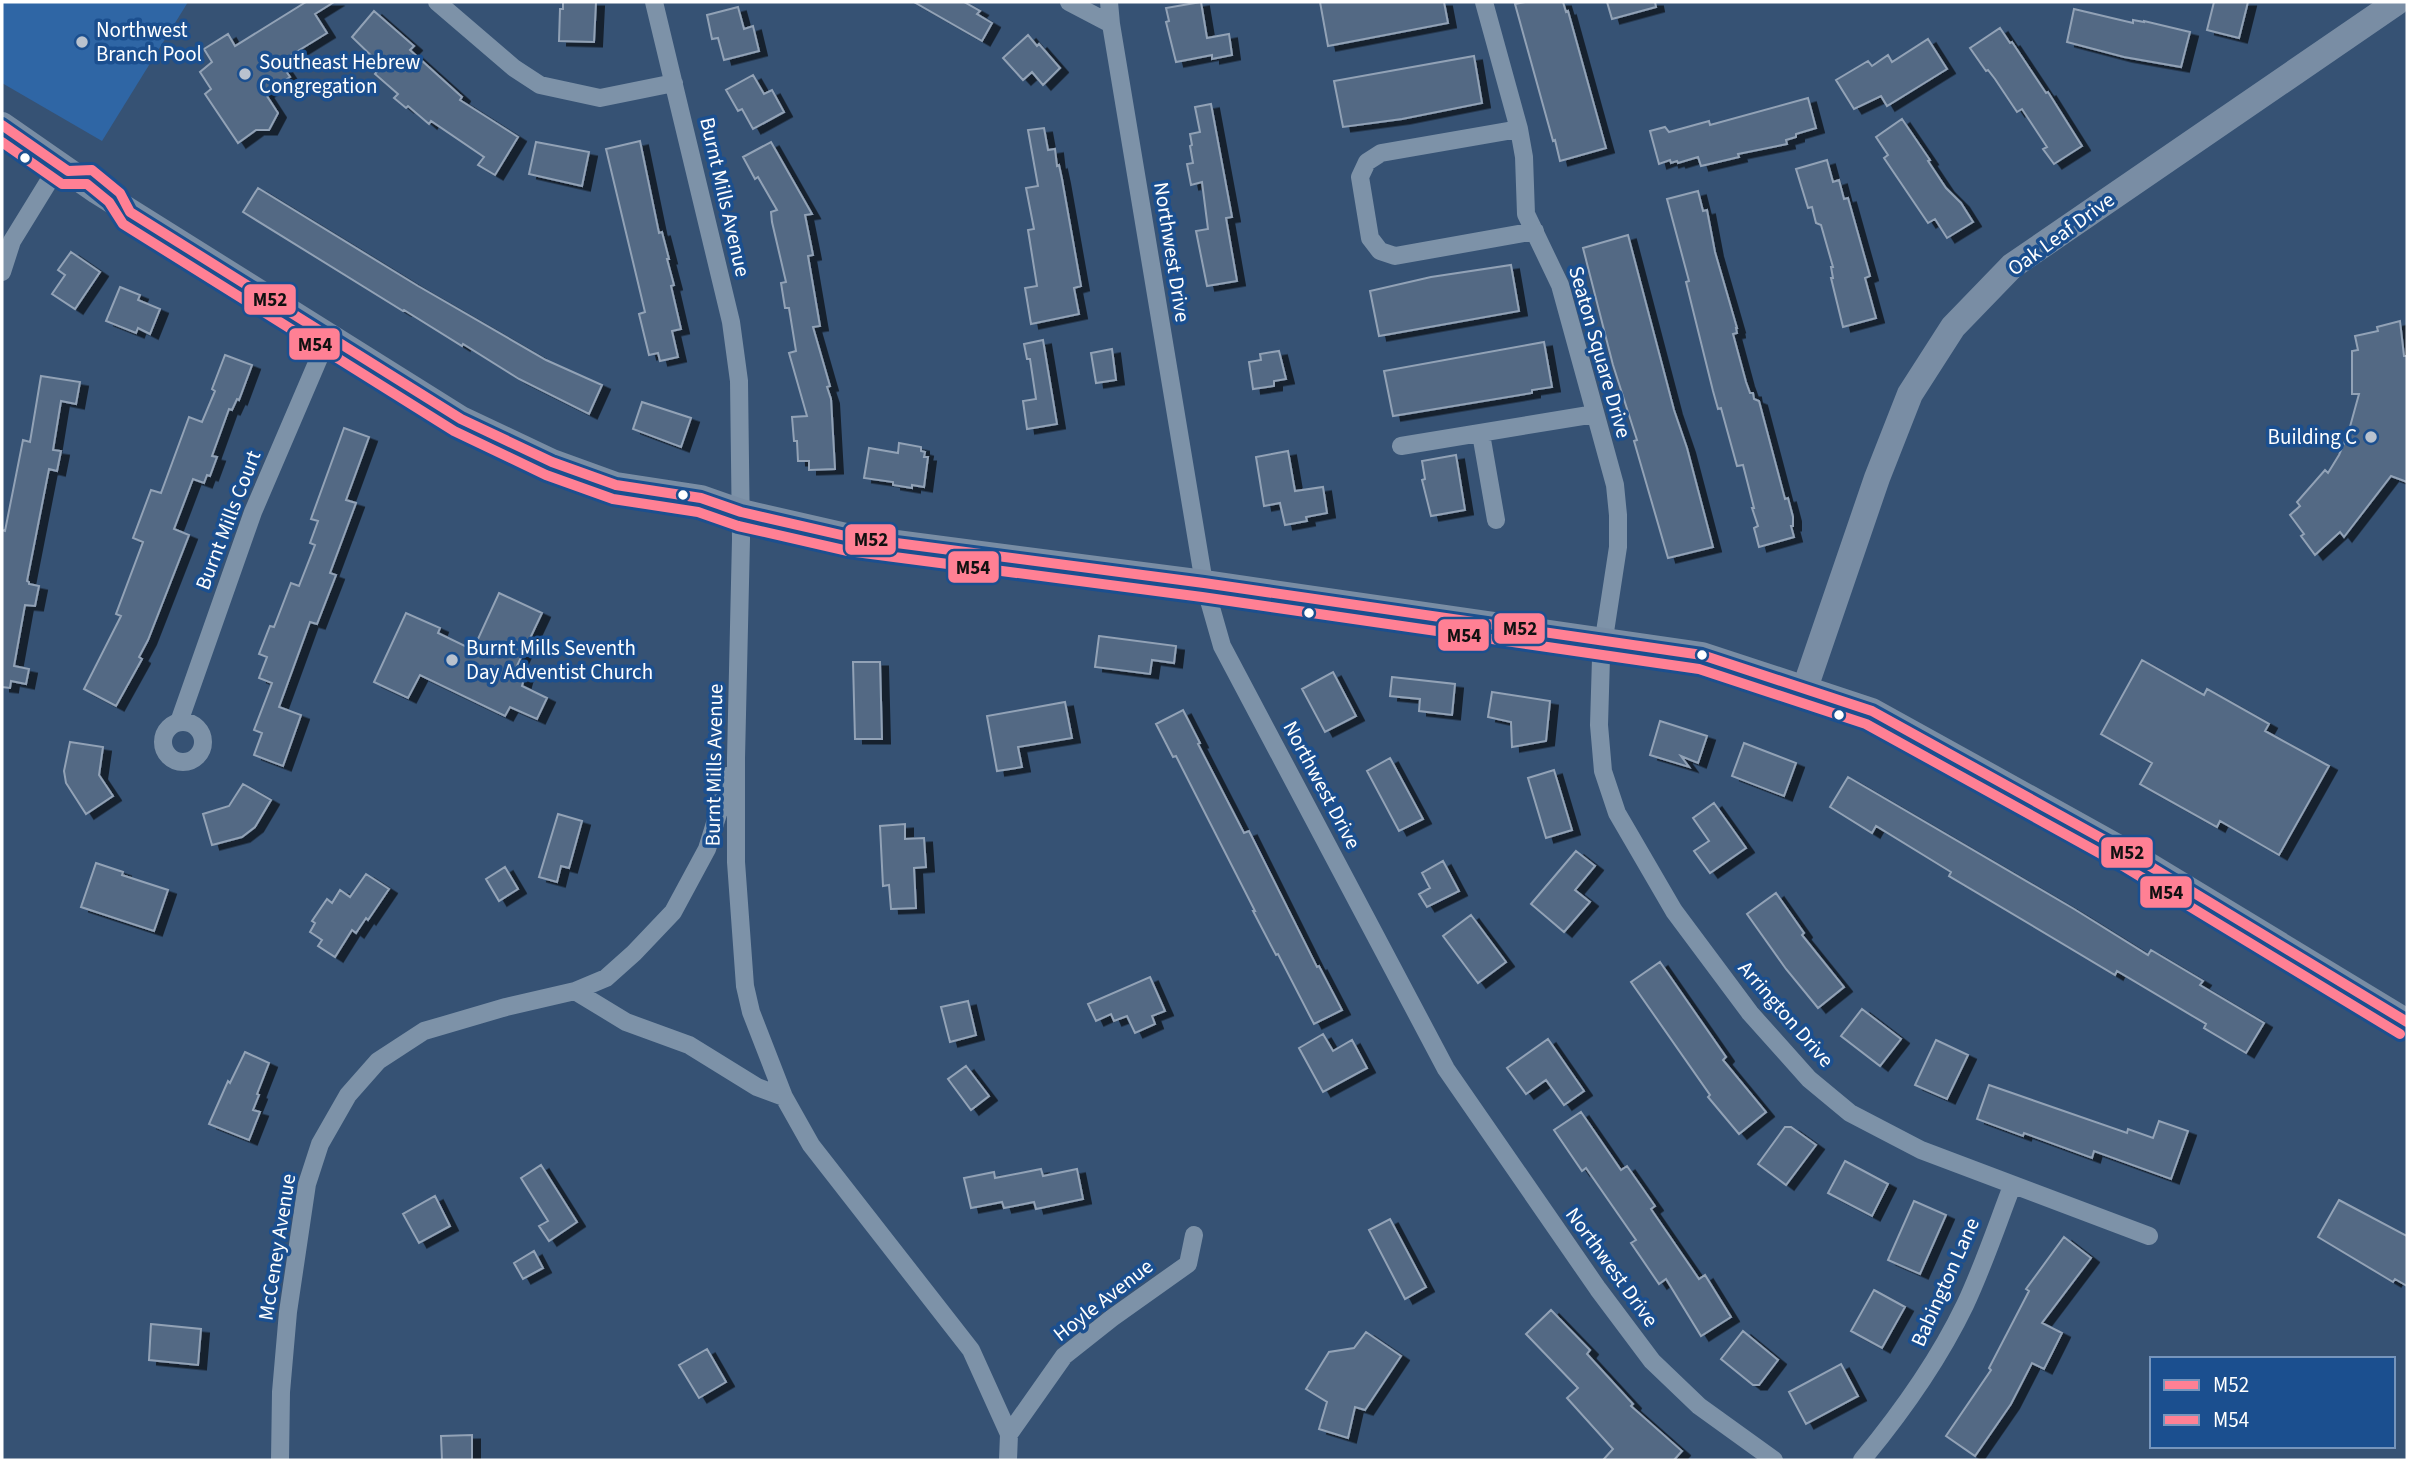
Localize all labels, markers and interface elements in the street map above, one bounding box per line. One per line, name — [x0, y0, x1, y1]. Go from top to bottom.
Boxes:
place label: Northwest Branch Pool — [96, 15, 202, 69]
marker: Northwest Branch Pool — [74, 34, 90, 50]
place label: Southeast Hebrew Congregation — [259, 47, 420, 101]
marker: Southeast Hebrew Congregation — [237, 66, 253, 82]
street label: Burnt Mills Avenue — [692, 114, 758, 280]
unlabelled marker — [18, 151, 32, 165]
street label: Northwest Drive — [1146, 180, 1198, 324]
street label: Oak Leaf Drive — [2001, 185, 2121, 283]
street label: Seaton Square Drive — [1561, 263, 1639, 441]
line badge: M52 — [243, 283, 297, 316]
text: M52 — [253, 287, 287, 314]
line badge: M54 — [288, 327, 341, 361]
text: M54 — [298, 332, 332, 359]
place label: Building C — [2268, 422, 2357, 452]
marker: Building C — [2363, 429, 2379, 445]
street label: Burnt Mills Court — [188, 446, 268, 594]
unlabelled marker — [676, 488, 690, 502]
line badge: M52 — [844, 523, 897, 556]
text: M52 — [854, 527, 888, 554]
line badge: M54 — [947, 550, 1000, 584]
text: M54 — [956, 555, 990, 582]
unlabelled marker — [1302, 606, 1316, 620]
line badge: M52 — [1493, 612, 1546, 645]
text: M52 — [1503, 616, 1537, 643]
line badge: M54 — [1437, 618, 1490, 652]
text: M54 — [1447, 623, 1481, 650]
place label: Burnt Mills Seventh Day Adventist Church — [466, 633, 653, 687]
unlabelled marker — [1695, 648, 1709, 662]
marker: Burnt Mills Seventh Day Adventist Church — [444, 652, 460, 668]
street label: Burnt Mills Avenue — [698, 683, 730, 847]
unlabelled marker — [1832, 708, 1846, 722]
street label: Northwest Drive — [1276, 716, 1368, 854]
line badge: M52 — [2100, 836, 2154, 869]
text: M52 — [2110, 840, 2144, 867]
line badge: M54 — [2139, 875, 2193, 909]
text: M54 — [2149, 880, 2183, 907]
street label: Arrington Drive — [1731, 954, 1841, 1074]
street label: McCeney Avenue — [251, 1172, 303, 1322]
street label: Northwest Drive — [1558, 1201, 1666, 1333]
street label: Babington Lane — [1903, 1213, 1987, 1351]
street label: Hoyle Avenue — [1047, 1251, 1159, 1349]
legend — [2150, 1357, 2395, 1448]
text: M52 — [2213, 1370, 2249, 1400]
text: M54 — [2213, 1405, 2249, 1435]

